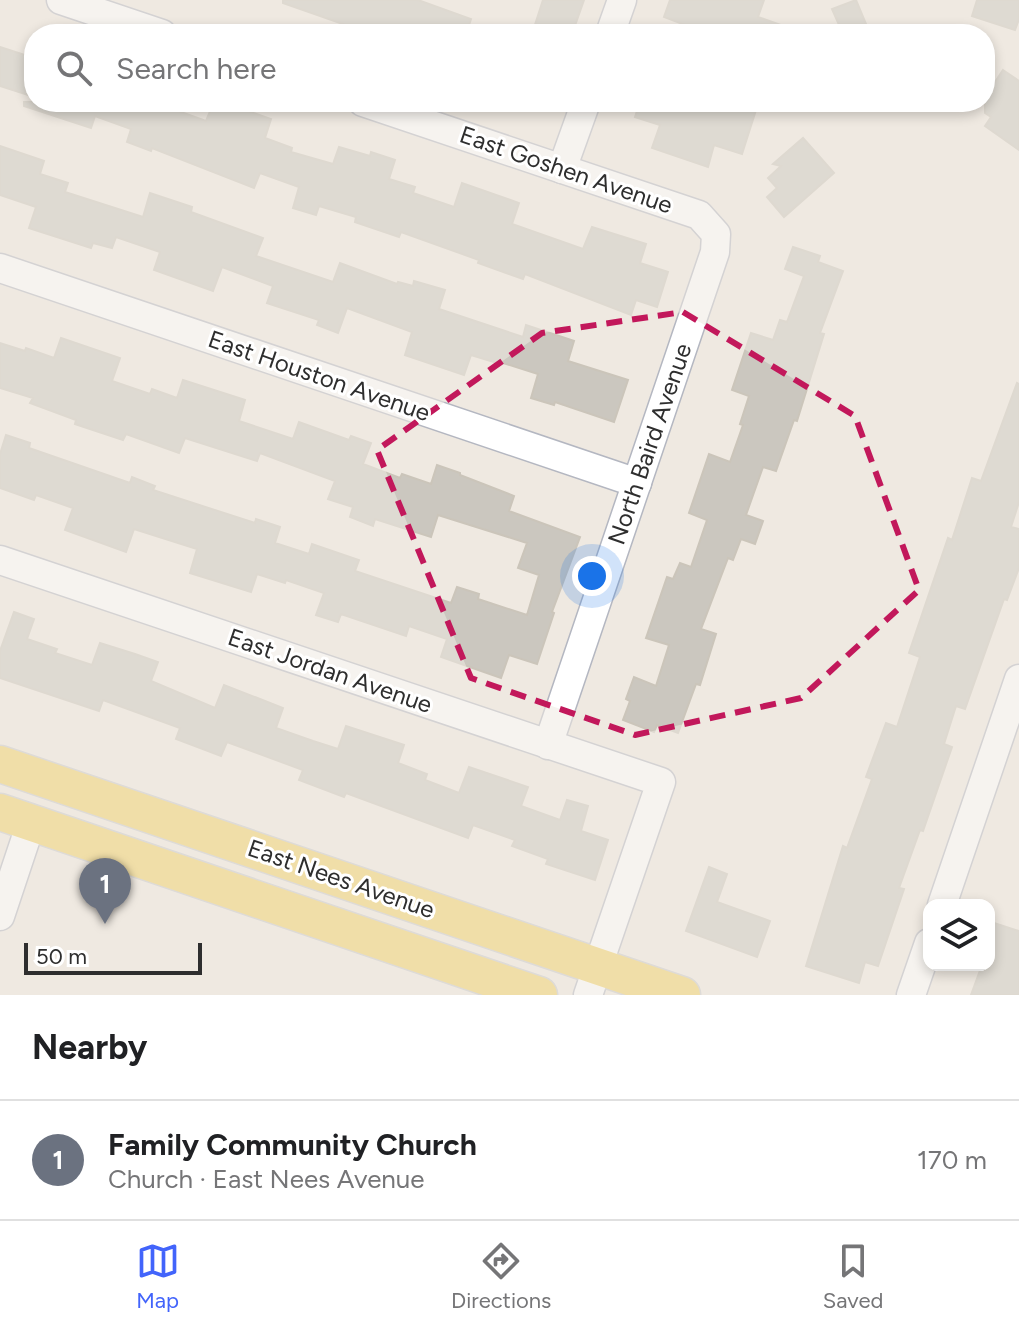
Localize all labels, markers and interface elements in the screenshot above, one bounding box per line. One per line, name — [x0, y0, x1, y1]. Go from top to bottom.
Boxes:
search box — [24, 24, 995, 112]
icon: search — [52, 46, 96, 90]
text: Search here — [116, 50, 276, 87]
street label: East Goshen Avenue — [456, 120, 676, 220]
street label: East Houston Avenue — [204, 324, 434, 427]
street label: North Baird Avenue — [602, 339, 698, 548]
your location — [572, 556, 612, 596]
street label: East Jordan Avenue — [224, 622, 436, 719]
street label: East Nees Avenue — [244, 833, 438, 924]
pin: 1 — [79, 858, 131, 924]
map controls — [923, 899, 995, 971]
button: layers — [923, 899, 995, 971]
scale bar — [24, 939, 202, 975]
text: 50 m — [36, 943, 87, 970]
text: Nearby — [32, 1027, 147, 1068]
text: Family Community Church — [108, 1126, 477, 1163]
text: 1 — [53, 1144, 63, 1176]
text: 170 m — [917, 1144, 987, 1176]
text: Church · East Nees Avenue — [108, 1163, 425, 1195]
tab: Map — [136, 1239, 180, 1314]
tab: Directions — [451, 1239, 551, 1314]
tab: Saved — [823, 1239, 883, 1314]

